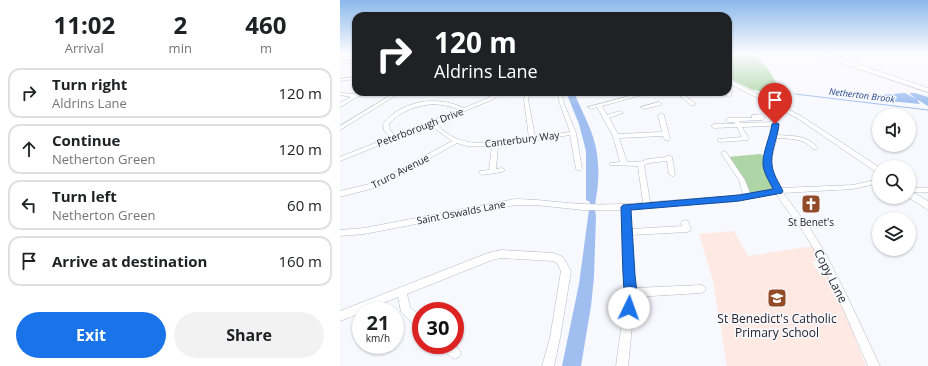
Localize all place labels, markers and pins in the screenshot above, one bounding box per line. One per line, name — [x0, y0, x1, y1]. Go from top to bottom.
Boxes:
pin — [758, 83, 792, 124]
church icon: St Benet's — [800, 193, 822, 215]
place label: St Benet's — [788, 215, 834, 229]
school or university icon: St Benedict's Catholic Primary School — [766, 287, 788, 309]
place label: St Benedict's Catholic Primary School — [717, 310, 837, 341]

